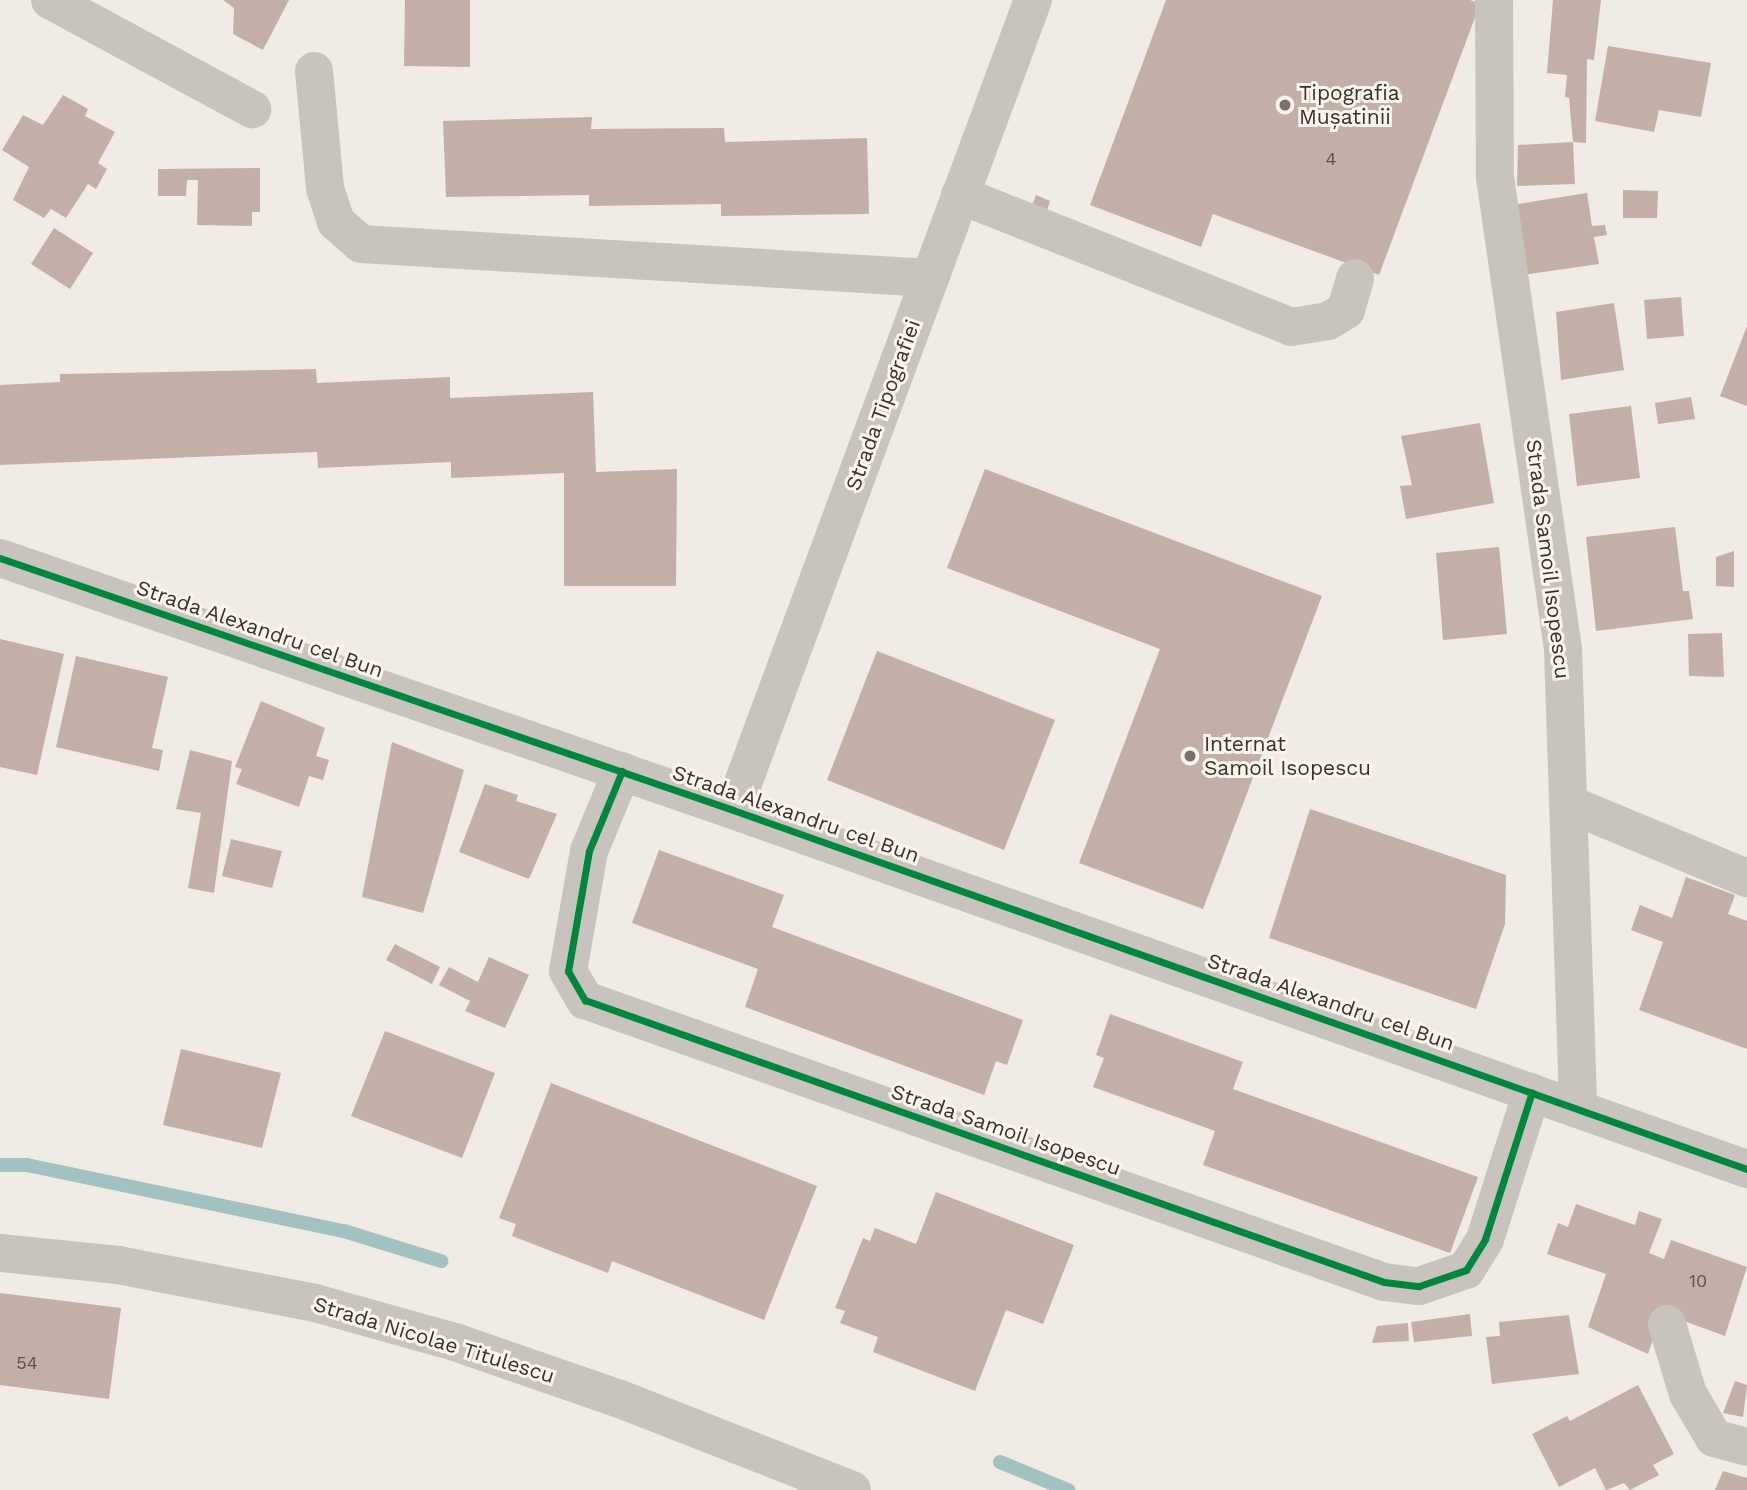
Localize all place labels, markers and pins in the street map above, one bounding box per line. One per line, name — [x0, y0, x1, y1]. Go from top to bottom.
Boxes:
place label: Tipografia Mușatinii — [1299, 80, 1400, 130]
marker: Tipografia Mușatinii — [1277, 97, 1293, 113]
place label: Internat Samoil Isopescu — [1204, 731, 1372, 781]
marker: Internat Samoil Isopescu — [1182, 748, 1198, 764]

